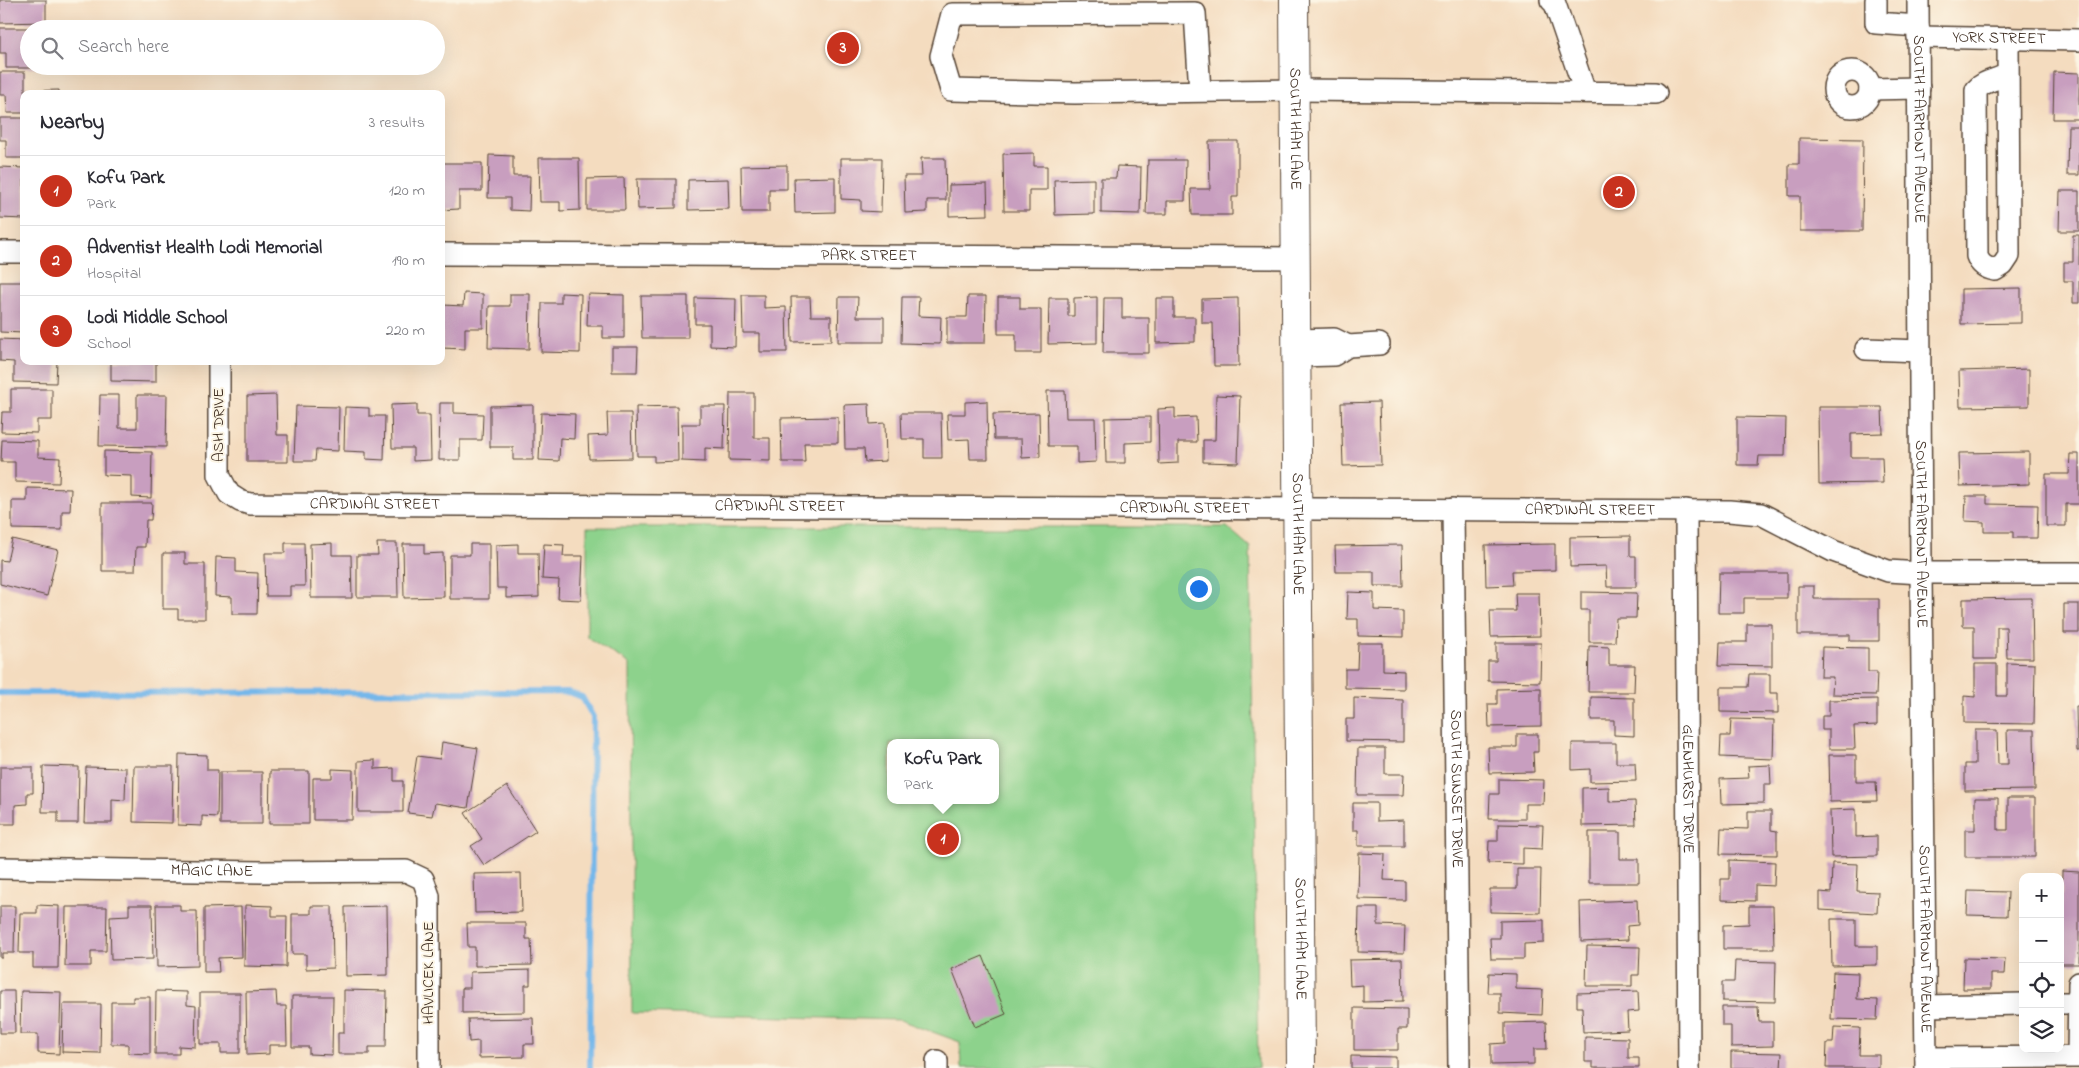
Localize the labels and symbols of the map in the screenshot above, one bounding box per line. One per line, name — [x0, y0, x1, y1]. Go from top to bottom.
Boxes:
street label: YORK STREET — [1952, 26, 2046, 51]
pin: 3 — [827, 29, 859, 67]
street label: SOUTH FAIRMONT AVENUE — [1906, 35, 1931, 223]
street label: SOUTH HAM LANE — [1282, 68, 1307, 190]
pin: 2 — [1603, 173, 1635, 211]
street label: PARK STREET — [821, 244, 917, 268]
street label: ASH DRIVE — [207, 388, 231, 462]
street label: SOUTH FAIRMONT AVENUE — [1908, 440, 1934, 628]
street label: SOUTH HAM LANE — [1285, 473, 1310, 595]
street label: CARDINAL STREET — [310, 492, 440, 517]
street label: CARDINAL STREET — [715, 494, 845, 519]
street label: CARDINAL STREET — [1120, 496, 1250, 521]
street label: CARDINAL STREET — [1525, 498, 1655, 523]
your location — [1186, 576, 1212, 602]
street label: SOUTH SUNSET DRIVE — [1443, 710, 1469, 868]
street label: GLENHURST DRIVE — [1675, 724, 1700, 854]
pin: 1 — [927, 820, 959, 858]
street label: SOUTH FAIRMONT AVENUE — [1912, 845, 1938, 1033]
street label: MAGIC LANE — [171, 859, 253, 884]
street label: SOUTH HAM LANE — [1288, 878, 1313, 1000]
street label: HAVLICEK LANE — [417, 922, 441, 1024]

